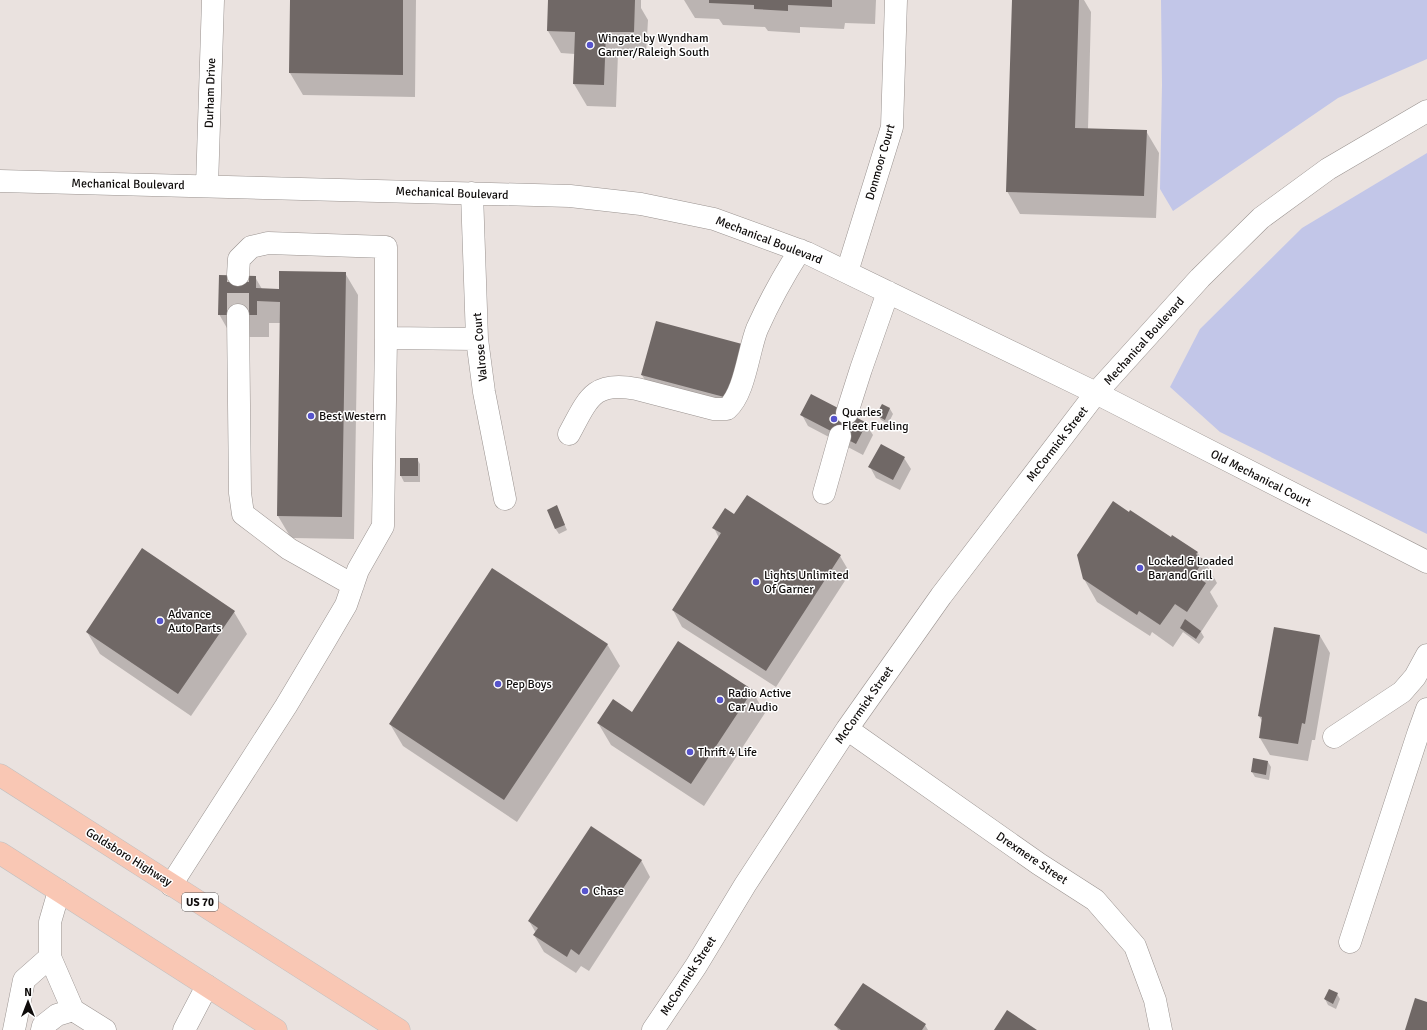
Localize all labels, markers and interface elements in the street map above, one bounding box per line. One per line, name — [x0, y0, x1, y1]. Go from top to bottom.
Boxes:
place label: Wingate by Wyndham Garner/Raleigh South — [598, 31, 709, 60]
marker: Wingate by Wyndham Garner/Raleigh South — [585, 40, 595, 50]
street label: Durham Drive — [202, 58, 219, 128]
street label: Donmoor Court — [862, 122, 899, 202]
street label: Mechanical Boulevard — [71, 176, 185, 193]
street label: Mechanical Boulevard — [395, 184, 509, 203]
street label: Mechanical Boulevard — [713, 213, 824, 268]
street label: Mechanical Boulevard — [1101, 294, 1188, 388]
street label: Valrose Court — [470, 312, 491, 382]
street label: McCormick Street — [1023, 404, 1091, 485]
place label: Quarles Fleet Fueling — [842, 405, 909, 434]
place label: Best Western — [319, 409, 386, 424]
marker: Best Western — [306, 411, 316, 421]
marker: Quarles Fleet Fueling — [829, 414, 839, 424]
street label: Old Mechanical Court — [1208, 447, 1314, 510]
place label: Locked & Loaded Bar and Grill — [1148, 554, 1234, 583]
marker: Locked & Loaded Bar and Grill — [1135, 563, 1145, 573]
place label: Lights Unlimited Of Garner — [764, 568, 849, 597]
marker: Lights Unlimited Of Garner — [751, 577, 761, 587]
place label: Advance Auto Parts — [168, 607, 222, 636]
marker: Advance Auto Parts — [155, 616, 165, 626]
street label: McCormick Street — [832, 663, 897, 747]
place label: Pep Boys — [506, 677, 552, 692]
marker: Pep Boys — [493, 679, 503, 689]
place label: Radio Active Car Audio — [728, 686, 791, 715]
marker: Radio Active Car Audio — [715, 695, 725, 705]
place label: Thrift 4 Life — [698, 745, 757, 760]
marker: Thrift 4 Life — [685, 747, 695, 757]
street label: Goldsboro Highway — [83, 825, 175, 890]
street label: Drexmere Street — [993, 829, 1070, 888]
place label: Chase — [593, 884, 624, 899]
marker: Chase — [580, 886, 590, 896]
road number: US 70 — [182, 893, 218, 911]
street label: McCormick Street — [657, 934, 720, 1019]
north arrow — [8, 982, 48, 1022]
text: N — [24, 986, 32, 999]

